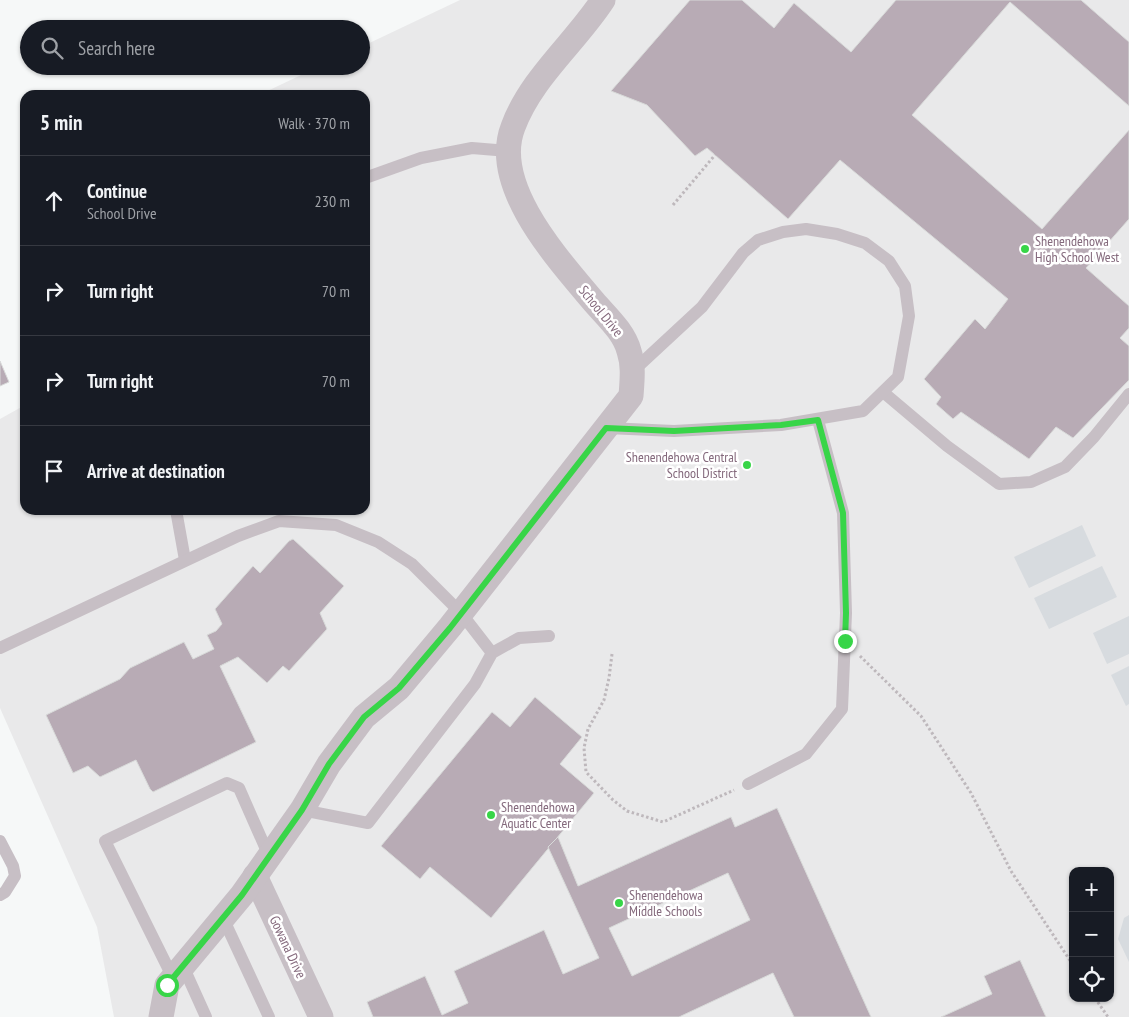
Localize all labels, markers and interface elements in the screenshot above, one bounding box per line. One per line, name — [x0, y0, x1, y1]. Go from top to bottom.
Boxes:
search box — [20, 20, 370, 75]
icon: search — [38, 34, 66, 62]
text: Search here — [78, 36, 155, 60]
text: 5 min — [40, 109, 82, 136]
text: Walk · 370 m — [278, 113, 350, 133]
text: Continue — [87, 179, 147, 203]
icon: ahead — [40, 187, 68, 215]
text: 230 m — [315, 191, 350, 211]
text: School Drive — [87, 203, 157, 223]
place label: Shenendehowa High School West — [1035, 232, 1119, 266]
marker: Shenendehowa High School West — [1019, 243, 1031, 255]
icon: right — [40, 277, 68, 305]
text: Turn right — [87, 279, 153, 303]
text: 70 m — [322, 281, 350, 301]
street label: School Drive — [575, 282, 627, 340]
icon: right — [40, 367, 68, 395]
text: Turn right — [87, 369, 153, 393]
text: 70 m — [322, 371, 350, 391]
place label: Shenendehowa Central School District — [626, 448, 738, 482]
icon: arrive — [40, 457, 68, 485]
text: Arrive at destination — [87, 459, 225, 483]
marker: Shenendehowa Central School District — [741, 459, 753, 471]
route end — [834, 630, 857, 653]
place label: Shenendehowa Aquatic Center — [501, 798, 575, 832]
marker: Shenendehowa Aquatic Center — [485, 809, 497, 821]
map controls — [1069, 867, 1114, 1002]
button: + — [1069, 867, 1114, 912]
place label: Shenendehowa Middle Schools — [629, 886, 703, 920]
marker: Shenendehowa Middle Schools — [613, 897, 625, 909]
button: − — [1069, 912, 1114, 957]
street label: Gowana Drive — [266, 913, 310, 981]
button: locate — [1069, 957, 1114, 1002]
route start — [156, 974, 179, 997]

